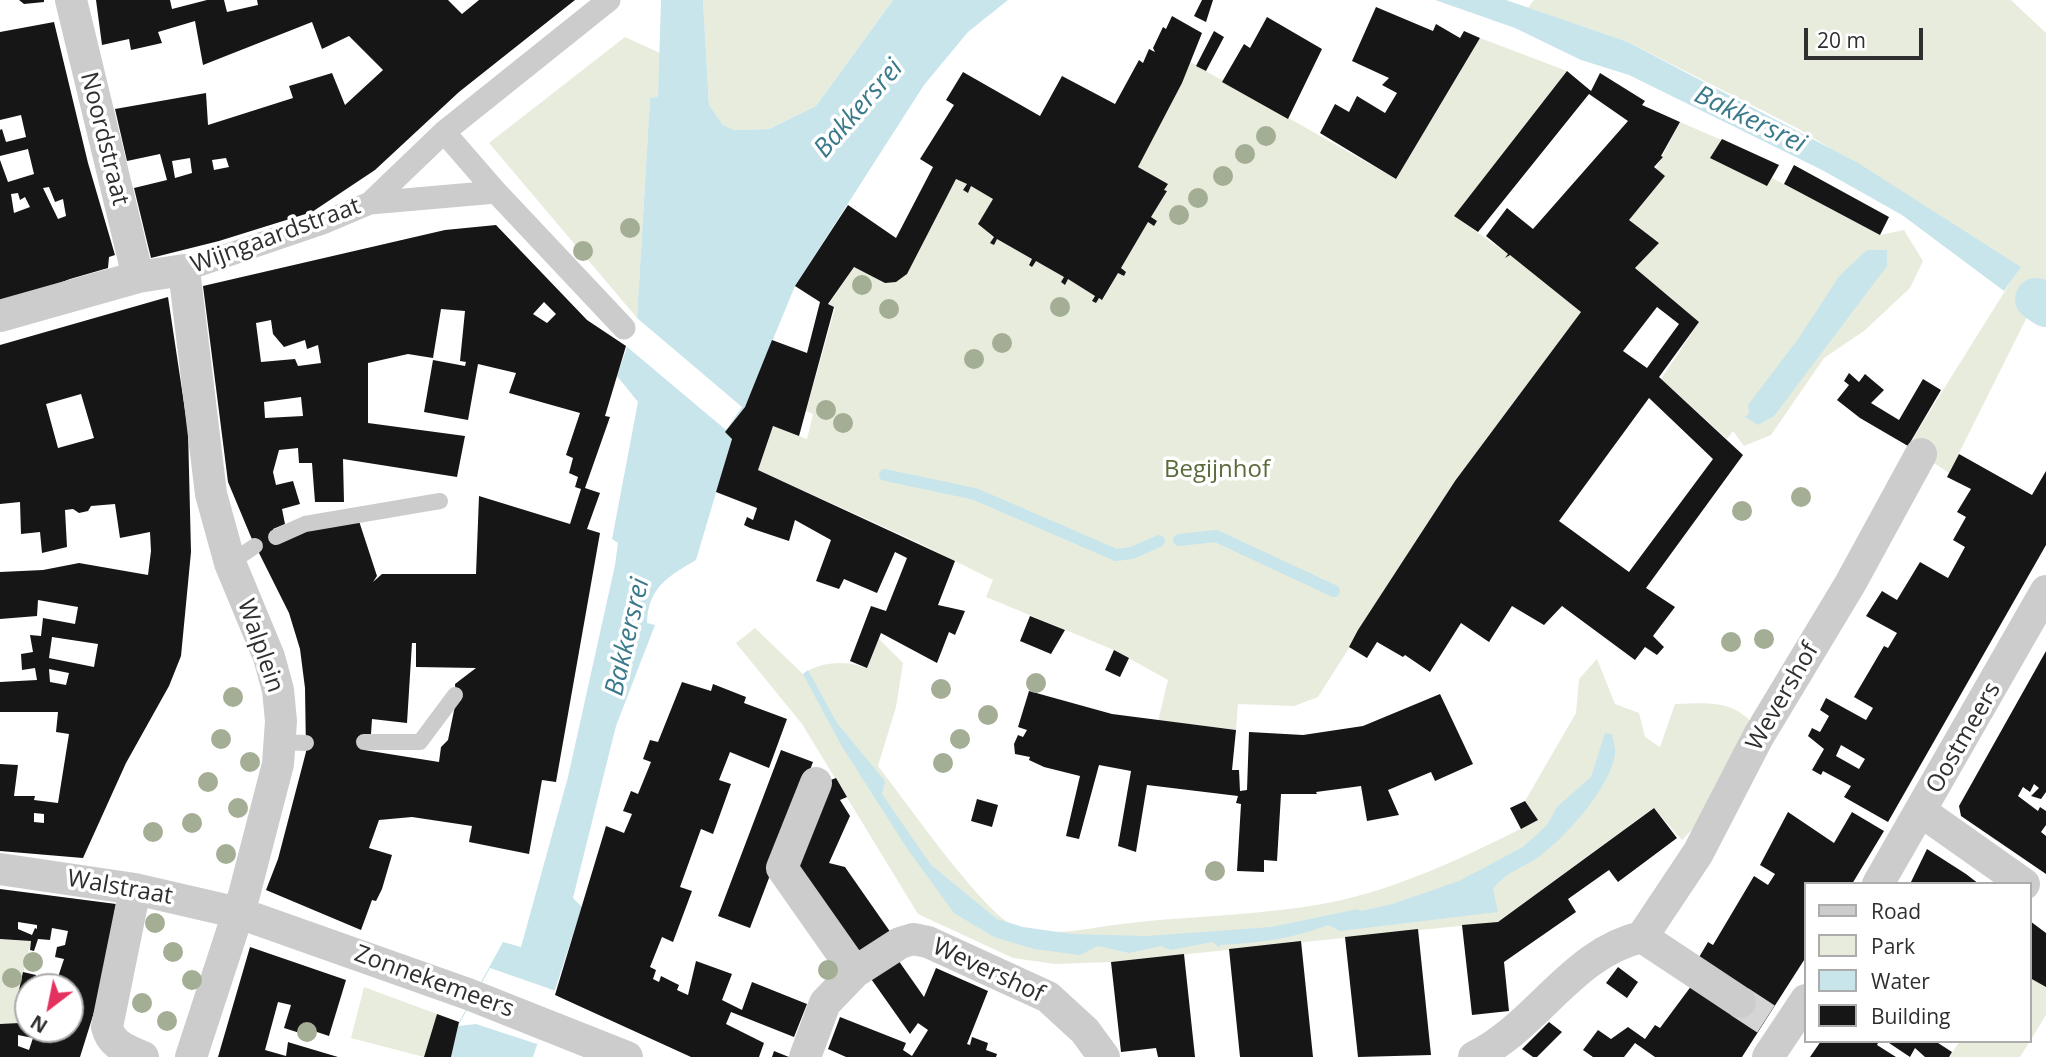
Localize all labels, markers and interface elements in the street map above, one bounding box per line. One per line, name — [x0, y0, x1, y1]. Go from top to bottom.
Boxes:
scale bar — [1808, 14, 1927, 58]
text: 20 m — [1817, 26, 1866, 54]
water label: Bakkersrei — [808, 54, 910, 164]
street label: Noordstraat — [74, 69, 134, 209]
water label: Bakkersrei — [1689, 80, 1811, 160]
street label: Wijngaardstraat — [187, 192, 365, 280]
park label: Begijnhof — [1164, 456, 1270, 484]
water label: Bakkersrei — [599, 575, 657, 699]
street label: Walplein — [231, 596, 289, 696]
street label: Wevershof — [1741, 638, 1825, 756]
street label: Oostmeers — [1921, 677, 2007, 799]
street label: Walstraat — [65, 865, 175, 911]
legend — [1804, 882, 2032, 1043]
text: Road — [1871, 897, 1921, 925]
text: Park — [1871, 932, 1915, 960]
street label: Wevershof — [928, 933, 1048, 1009]
street label: Zonnekemeers — [350, 940, 518, 1024]
text: Water — [1871, 967, 1930, 995]
north arrow — [14, 973, 84, 1043]
text: Building — [1871, 1002, 1950, 1030]
text: N — [25, 1009, 52, 1039]

